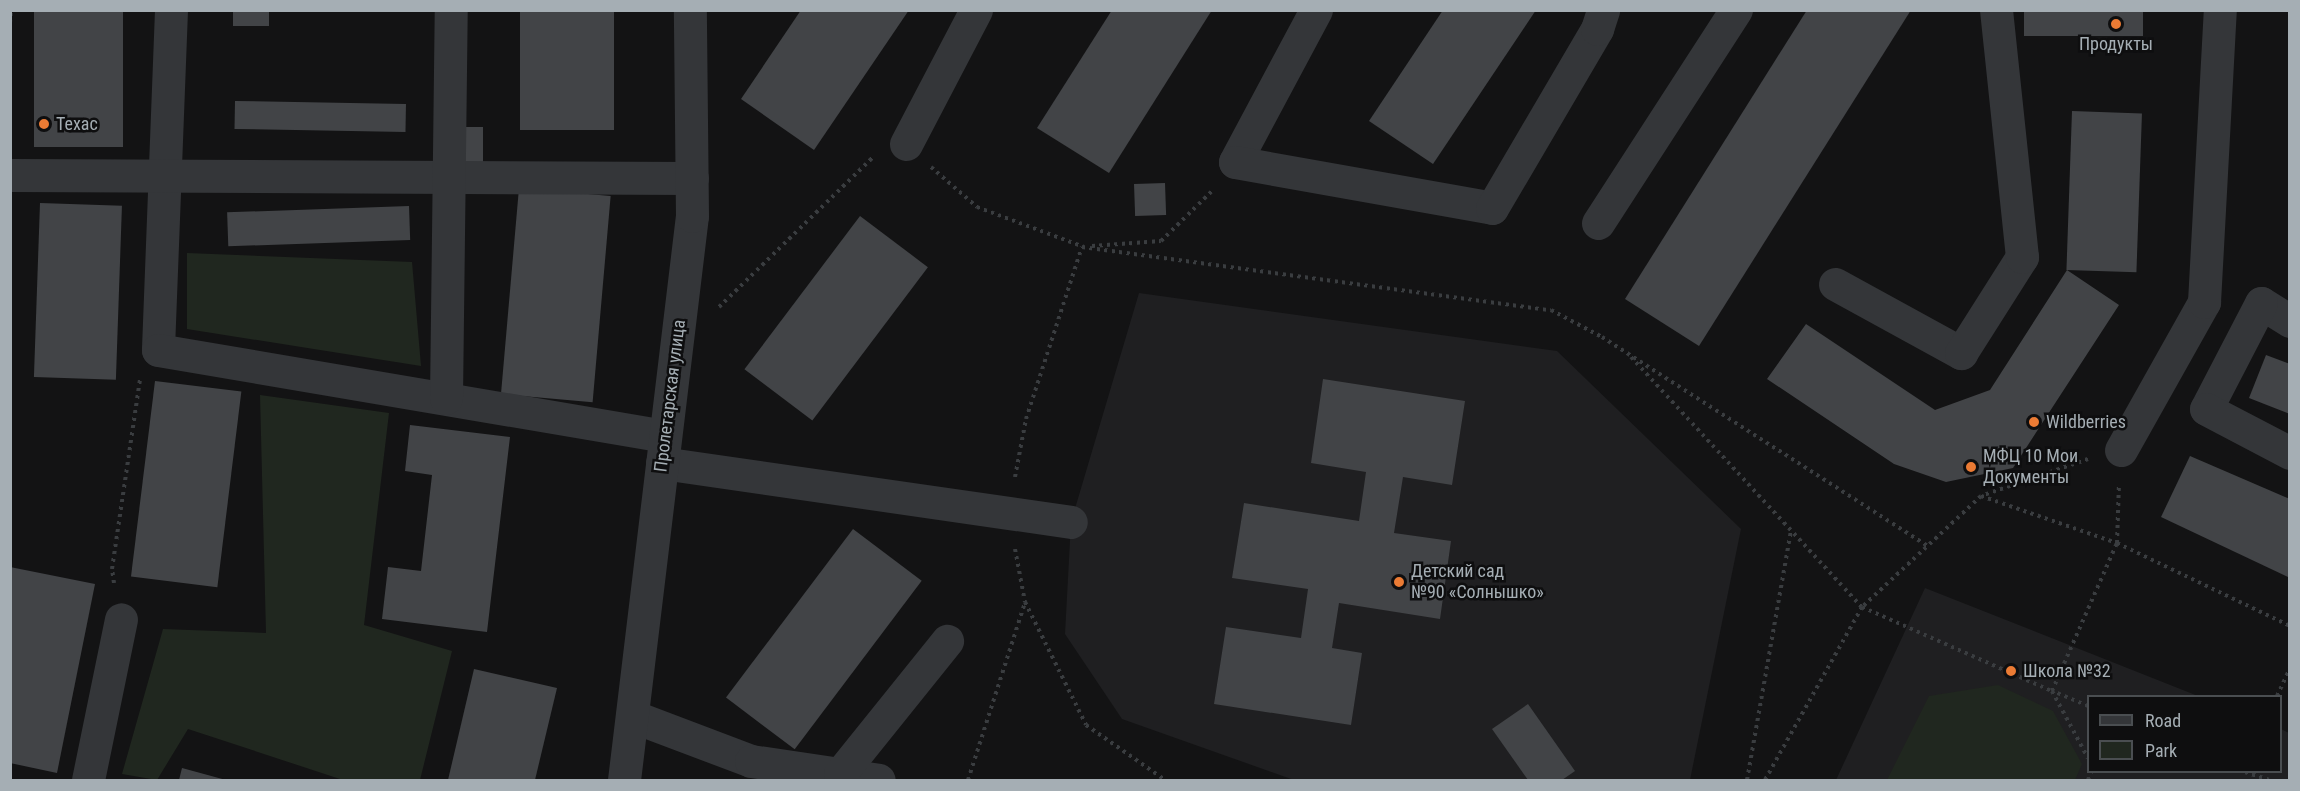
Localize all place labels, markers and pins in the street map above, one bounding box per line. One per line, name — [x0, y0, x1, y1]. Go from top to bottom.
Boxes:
marker: Продукты — [2109, 17, 2123, 31]
place label: Продукты — [2079, 33, 2153, 55]
place label: Техас — [56, 113, 98, 135]
marker: Техас — [37, 117, 51, 131]
place label: Wildberries — [2046, 411, 2126, 433]
marker: Wildberries — [2027, 415, 2041, 429]
place label: МФЦ 10 Мои Документы — [1983, 446, 2078, 488]
marker: МФЦ 10 Мои Документы — [1964, 460, 1978, 474]
place label: Детский сад №90 «Солнышко» — [1411, 561, 1544, 604]
marker: Детский сад №90 «Солнышко» — [1392, 575, 1406, 589]
place label: Школа №32 — [2023, 660, 2111, 682]
marker: Школа №32 — [2004, 664, 2018, 678]

